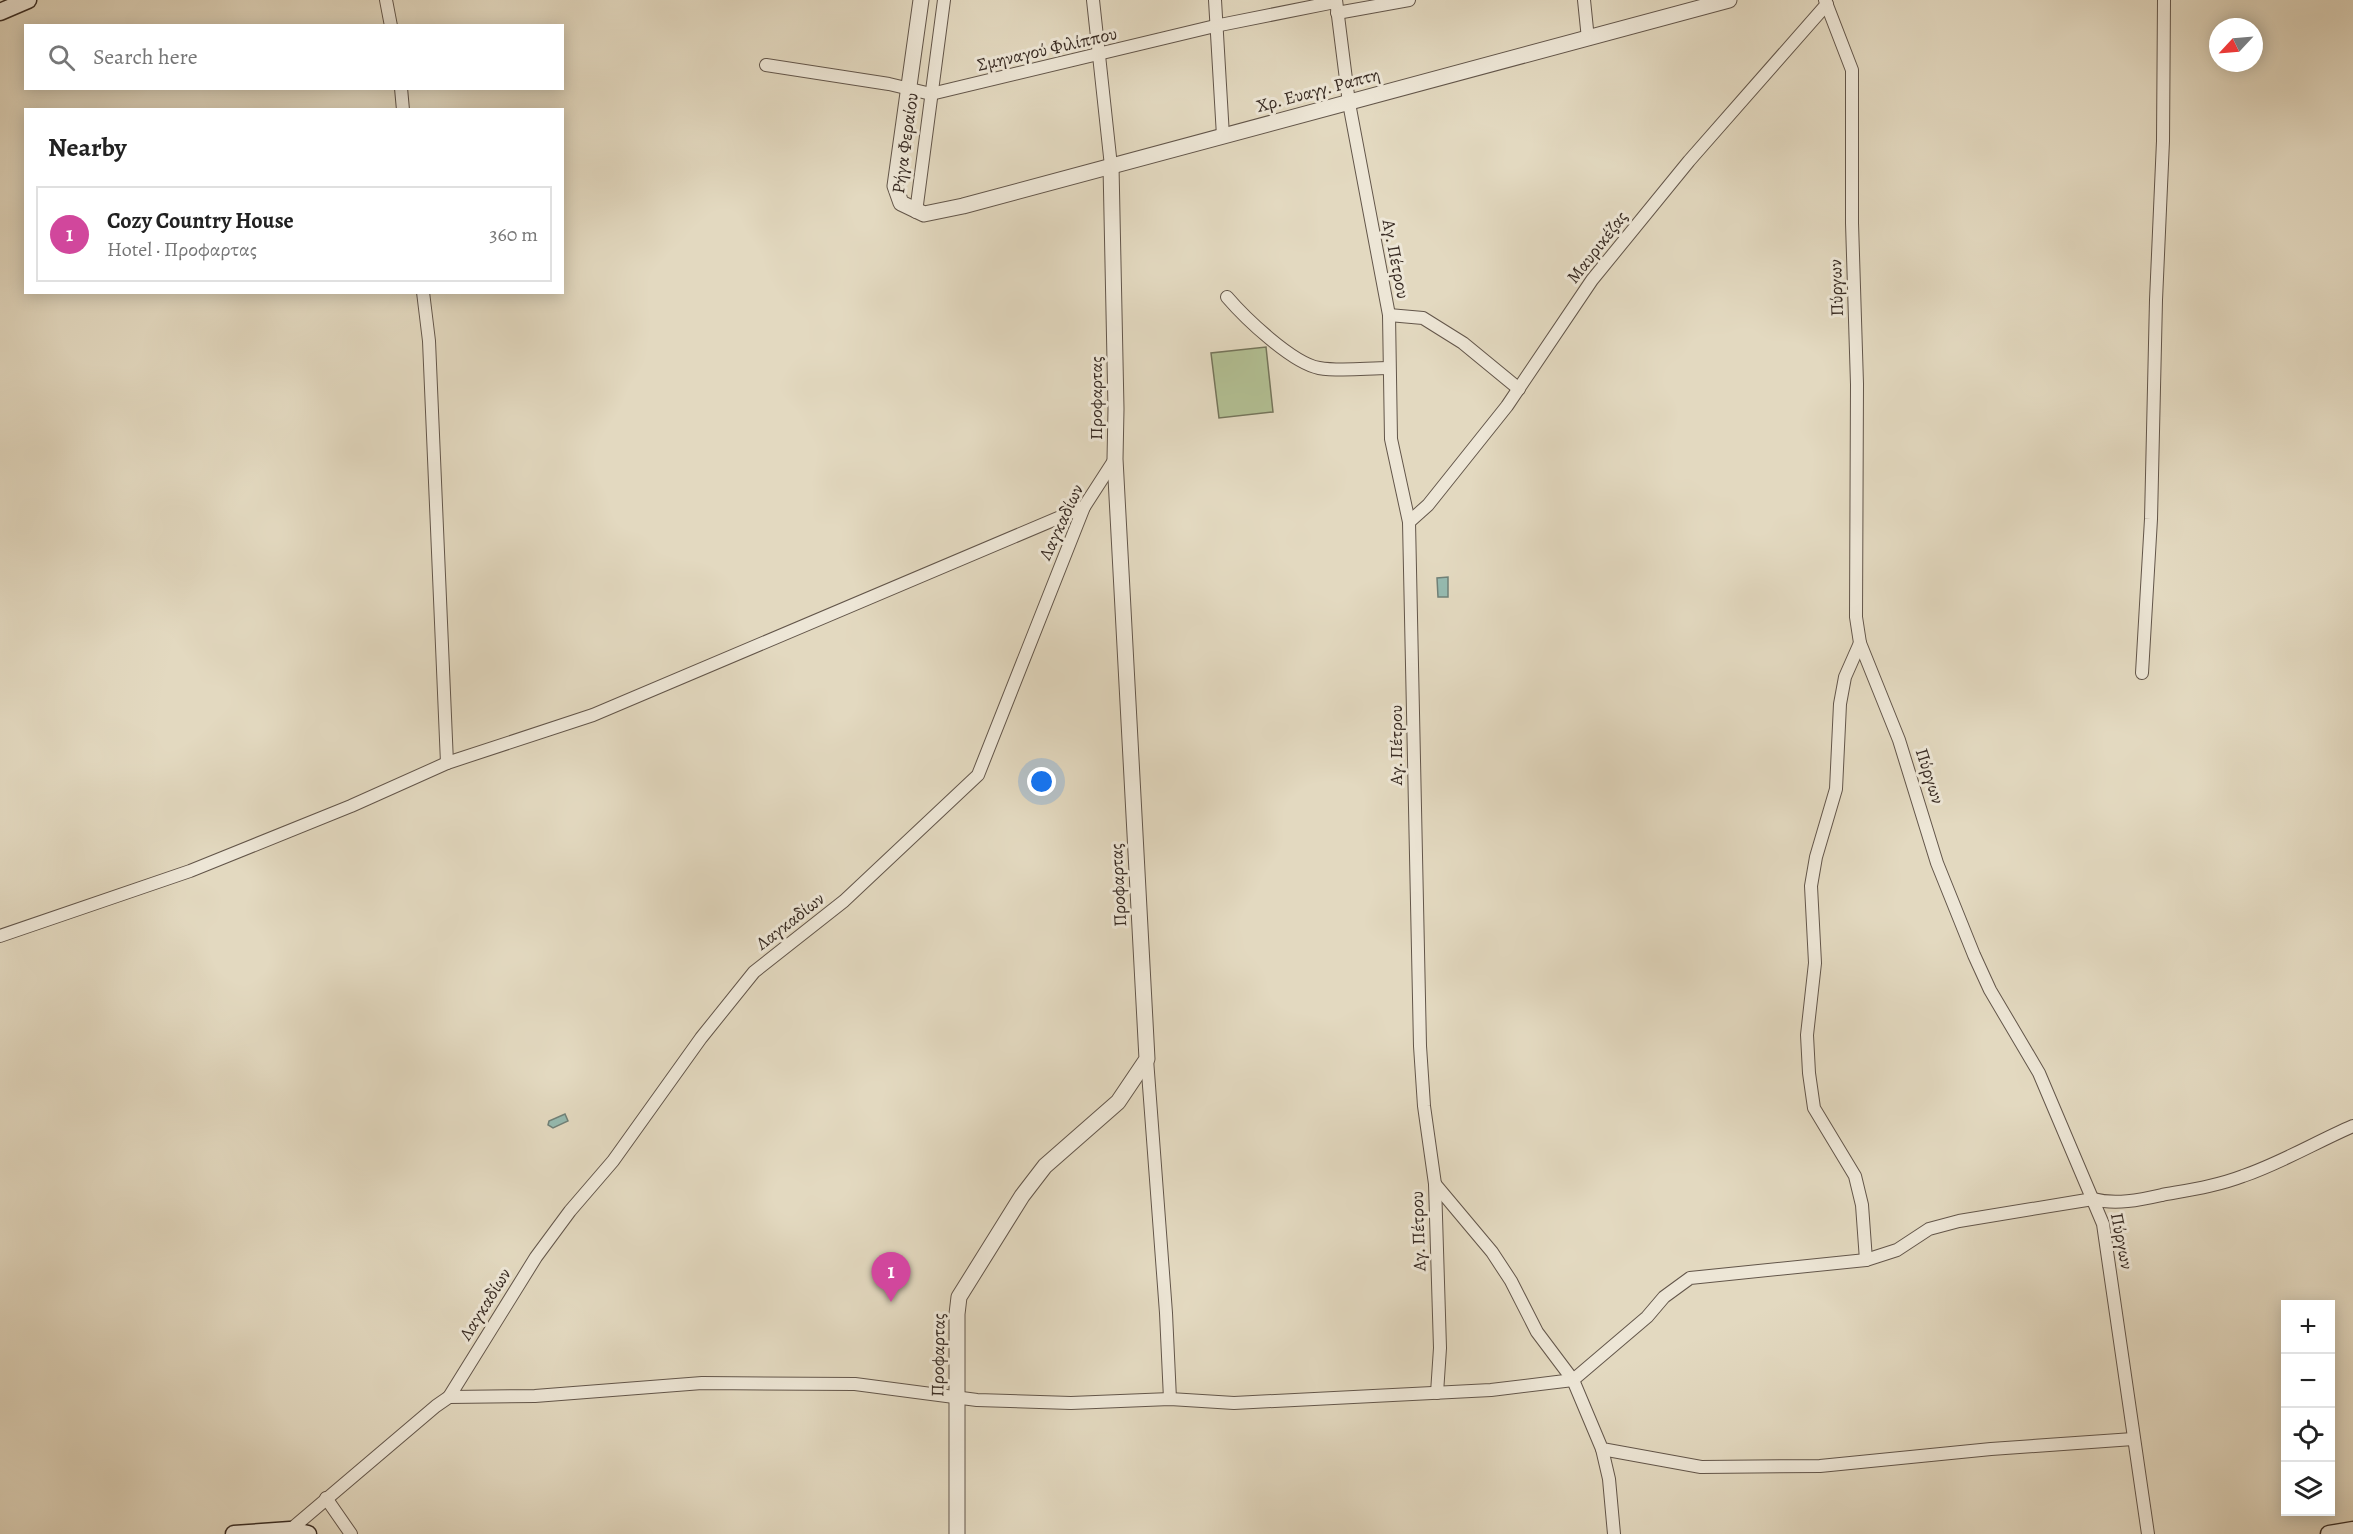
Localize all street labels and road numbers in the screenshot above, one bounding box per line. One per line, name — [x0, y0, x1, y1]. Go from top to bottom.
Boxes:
street label: Σμηναγού Φιλίππου — [975, 21, 1119, 77]
street label: Χρ. Ευαγγ. Ραπτη — [1254, 62, 1382, 118]
street label: Ρήγα Φεραίου — [886, 91, 924, 195]
street label: Μαυρικέζας — [1561, 206, 1633, 288]
street label: Αγ. Πέτρου — [1376, 216, 1415, 301]
street label: Πύργων — [1823, 259, 1849, 317]
street label: Προφαρτας — [1084, 356, 1108, 440]
street label: Λαγκαδίων — [1033, 480, 1089, 565]
street label: Αγ. Πέτρου — [1384, 705, 1408, 786]
street label: Πύργων — [1910, 745, 1950, 807]
street label: Προφαρτας — [1104, 843, 1132, 927]
street label: Λαγκαδίων — [750, 887, 829, 956]
street label: Αγ. Πέτρου — [1405, 1190, 1431, 1273]
street label: Πύργων — [2105, 1211, 2139, 1271]
street label: Λαγκαδίων — [453, 1263, 517, 1345]
street label: Προφαρτας — [925, 1313, 951, 1397]

